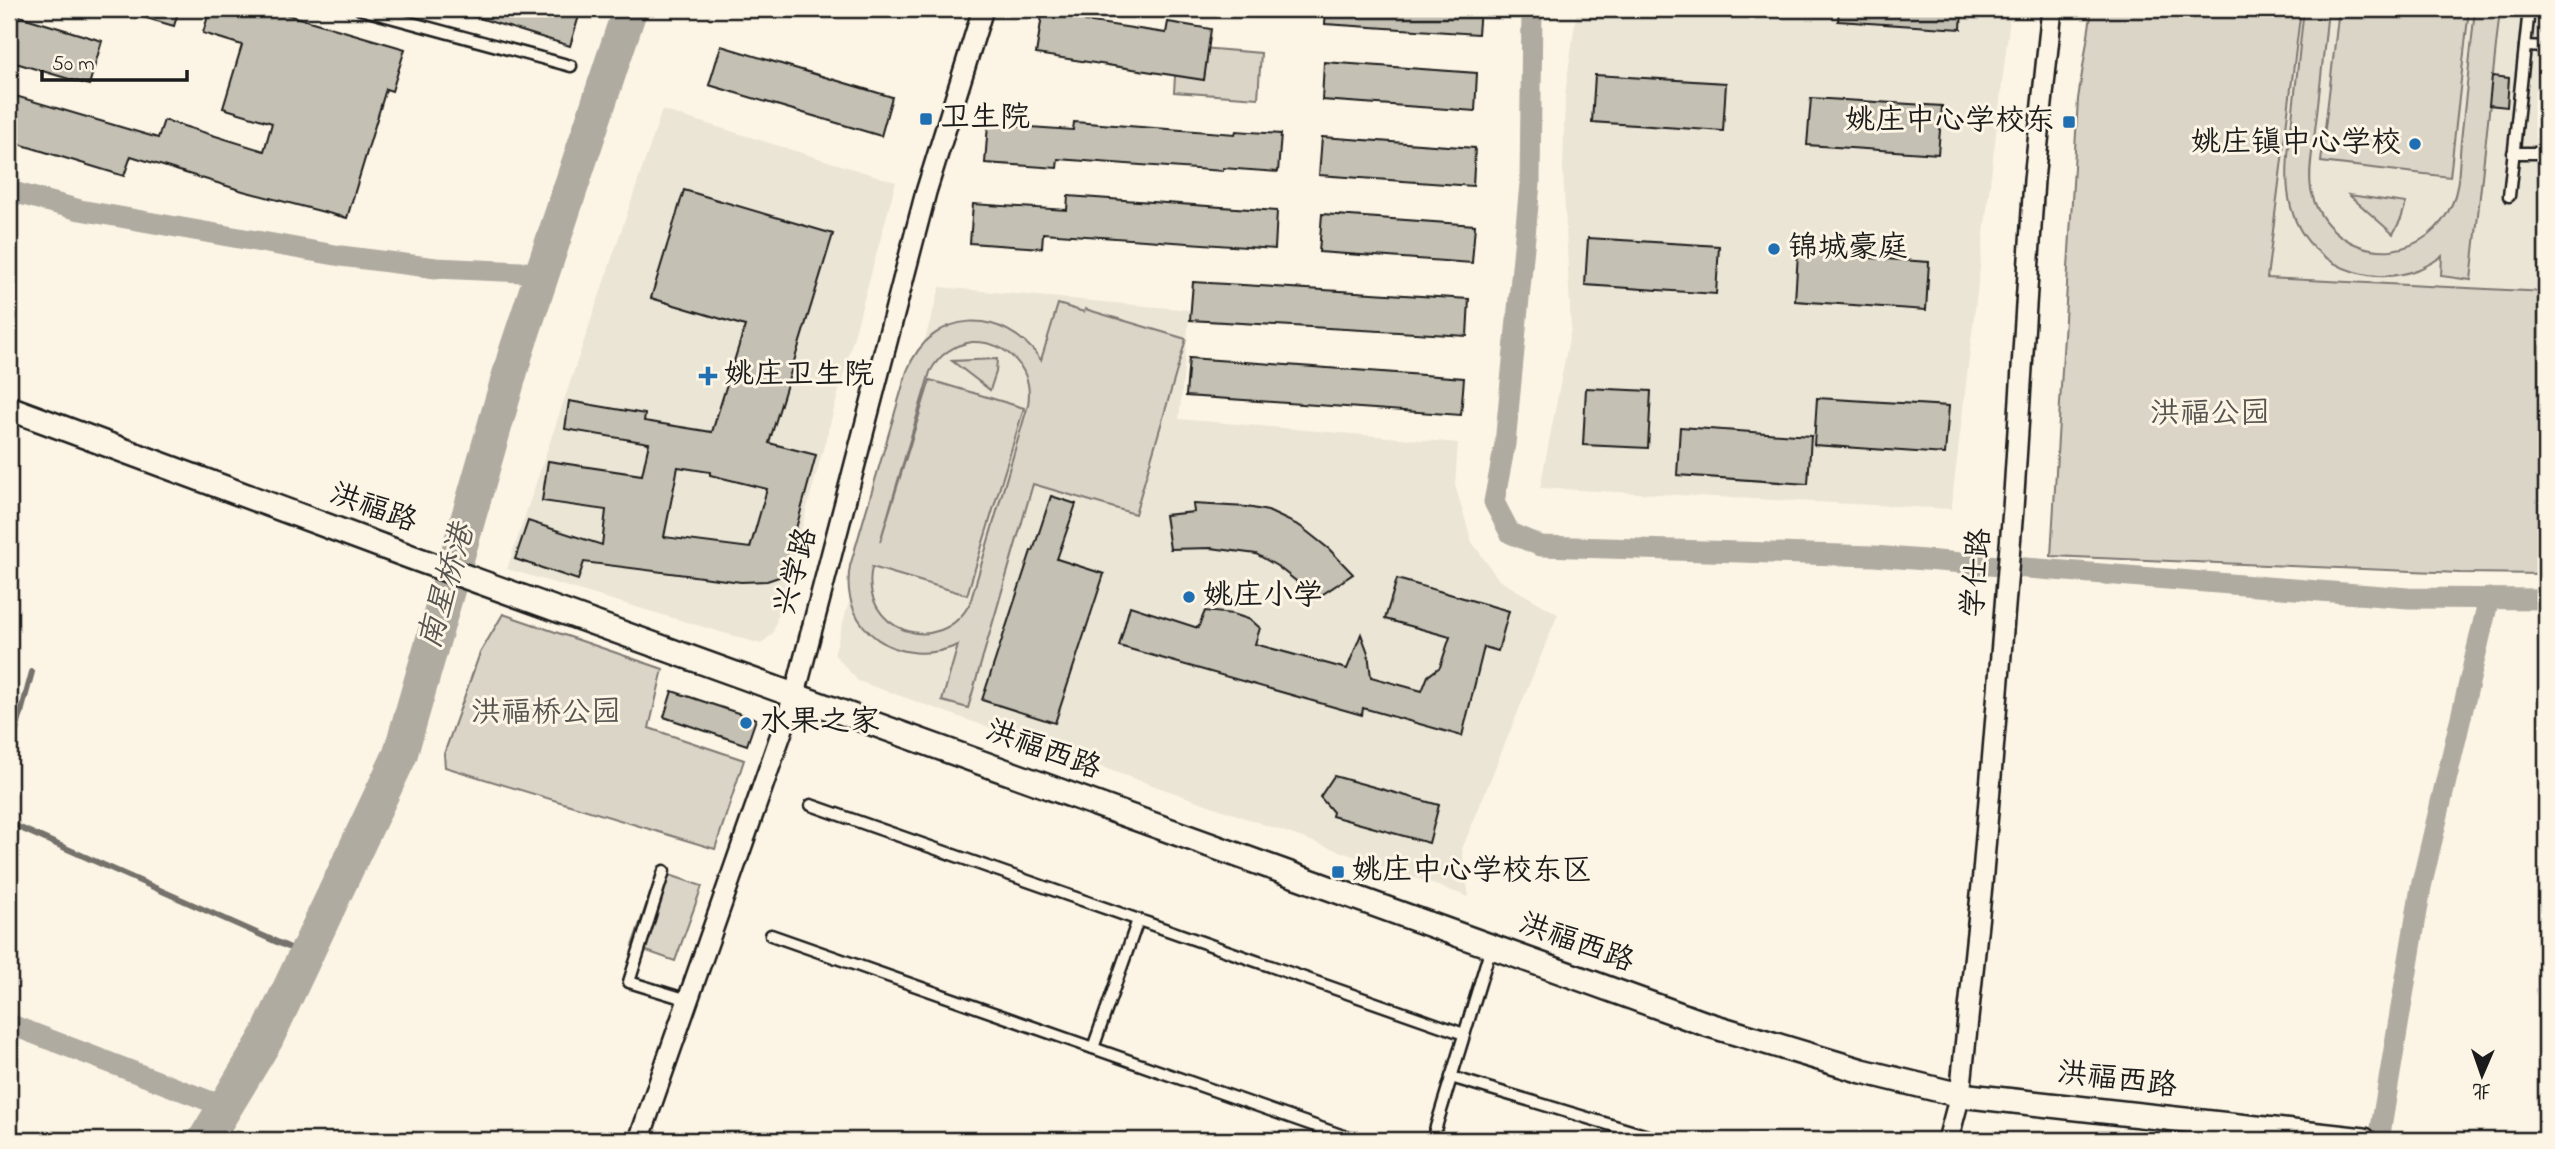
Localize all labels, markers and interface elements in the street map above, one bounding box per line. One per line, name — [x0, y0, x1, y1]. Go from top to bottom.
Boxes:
scale bar — [42, 38, 187, 82]
text: 50 m — [52, 50, 95, 80]
place label: 卫生院 — [940, 97, 1030, 141]
place label: 姚庄中心学校东 — [1845, 100, 2055, 144]
marker: 卫生院 — [918, 111, 934, 127]
marker: 姚庄中心学校东 — [2061, 114, 2077, 130]
place label: 姚庄镇中心学校 — [2191, 122, 2401, 166]
marker: 姚庄镇中心学校 — [2407, 136, 2423, 152]
place label: 锦城豪庭 — [1788, 227, 1908, 271]
marker: 锦城豪庭 — [1766, 241, 1782, 257]
place label: 姚庄卫生院 — [724, 354, 874, 398]
marker: 姚庄卫生院 — [698, 366, 718, 386]
park label: 洪福公园 — [2150, 393, 2270, 437]
street label: 洪福路 — [323, 473, 423, 545]
water label: 南星桥港 — [408, 516, 489, 655]
street label: 兴学路 — [764, 523, 830, 621]
street label: 学仕路 — [1952, 526, 2004, 620]
place label: 姚庄小学 — [1203, 575, 1323, 619]
marker: 姚庄小学 — [1181, 589, 1197, 605]
park label: 洪福桥公园 — [471, 692, 621, 736]
place label: 水果之家 — [760, 701, 880, 745]
street label: 洪福西路 — [979, 710, 1107, 792]
marker: 水果之家 — [738, 715, 754, 731]
place label: 姚庄中心学校东区 — [1352, 850, 1592, 894]
marker: 姚庄中心学校东区 — [1330, 864, 1346, 880]
street label: 洪福西路 — [1512, 903, 1640, 985]
north arrow — [2446, 1040, 2516, 1110]
street label: 洪福西路 — [2055, 1052, 2179, 1110]
text: 北 — [2472, 1076, 2491, 1103]

